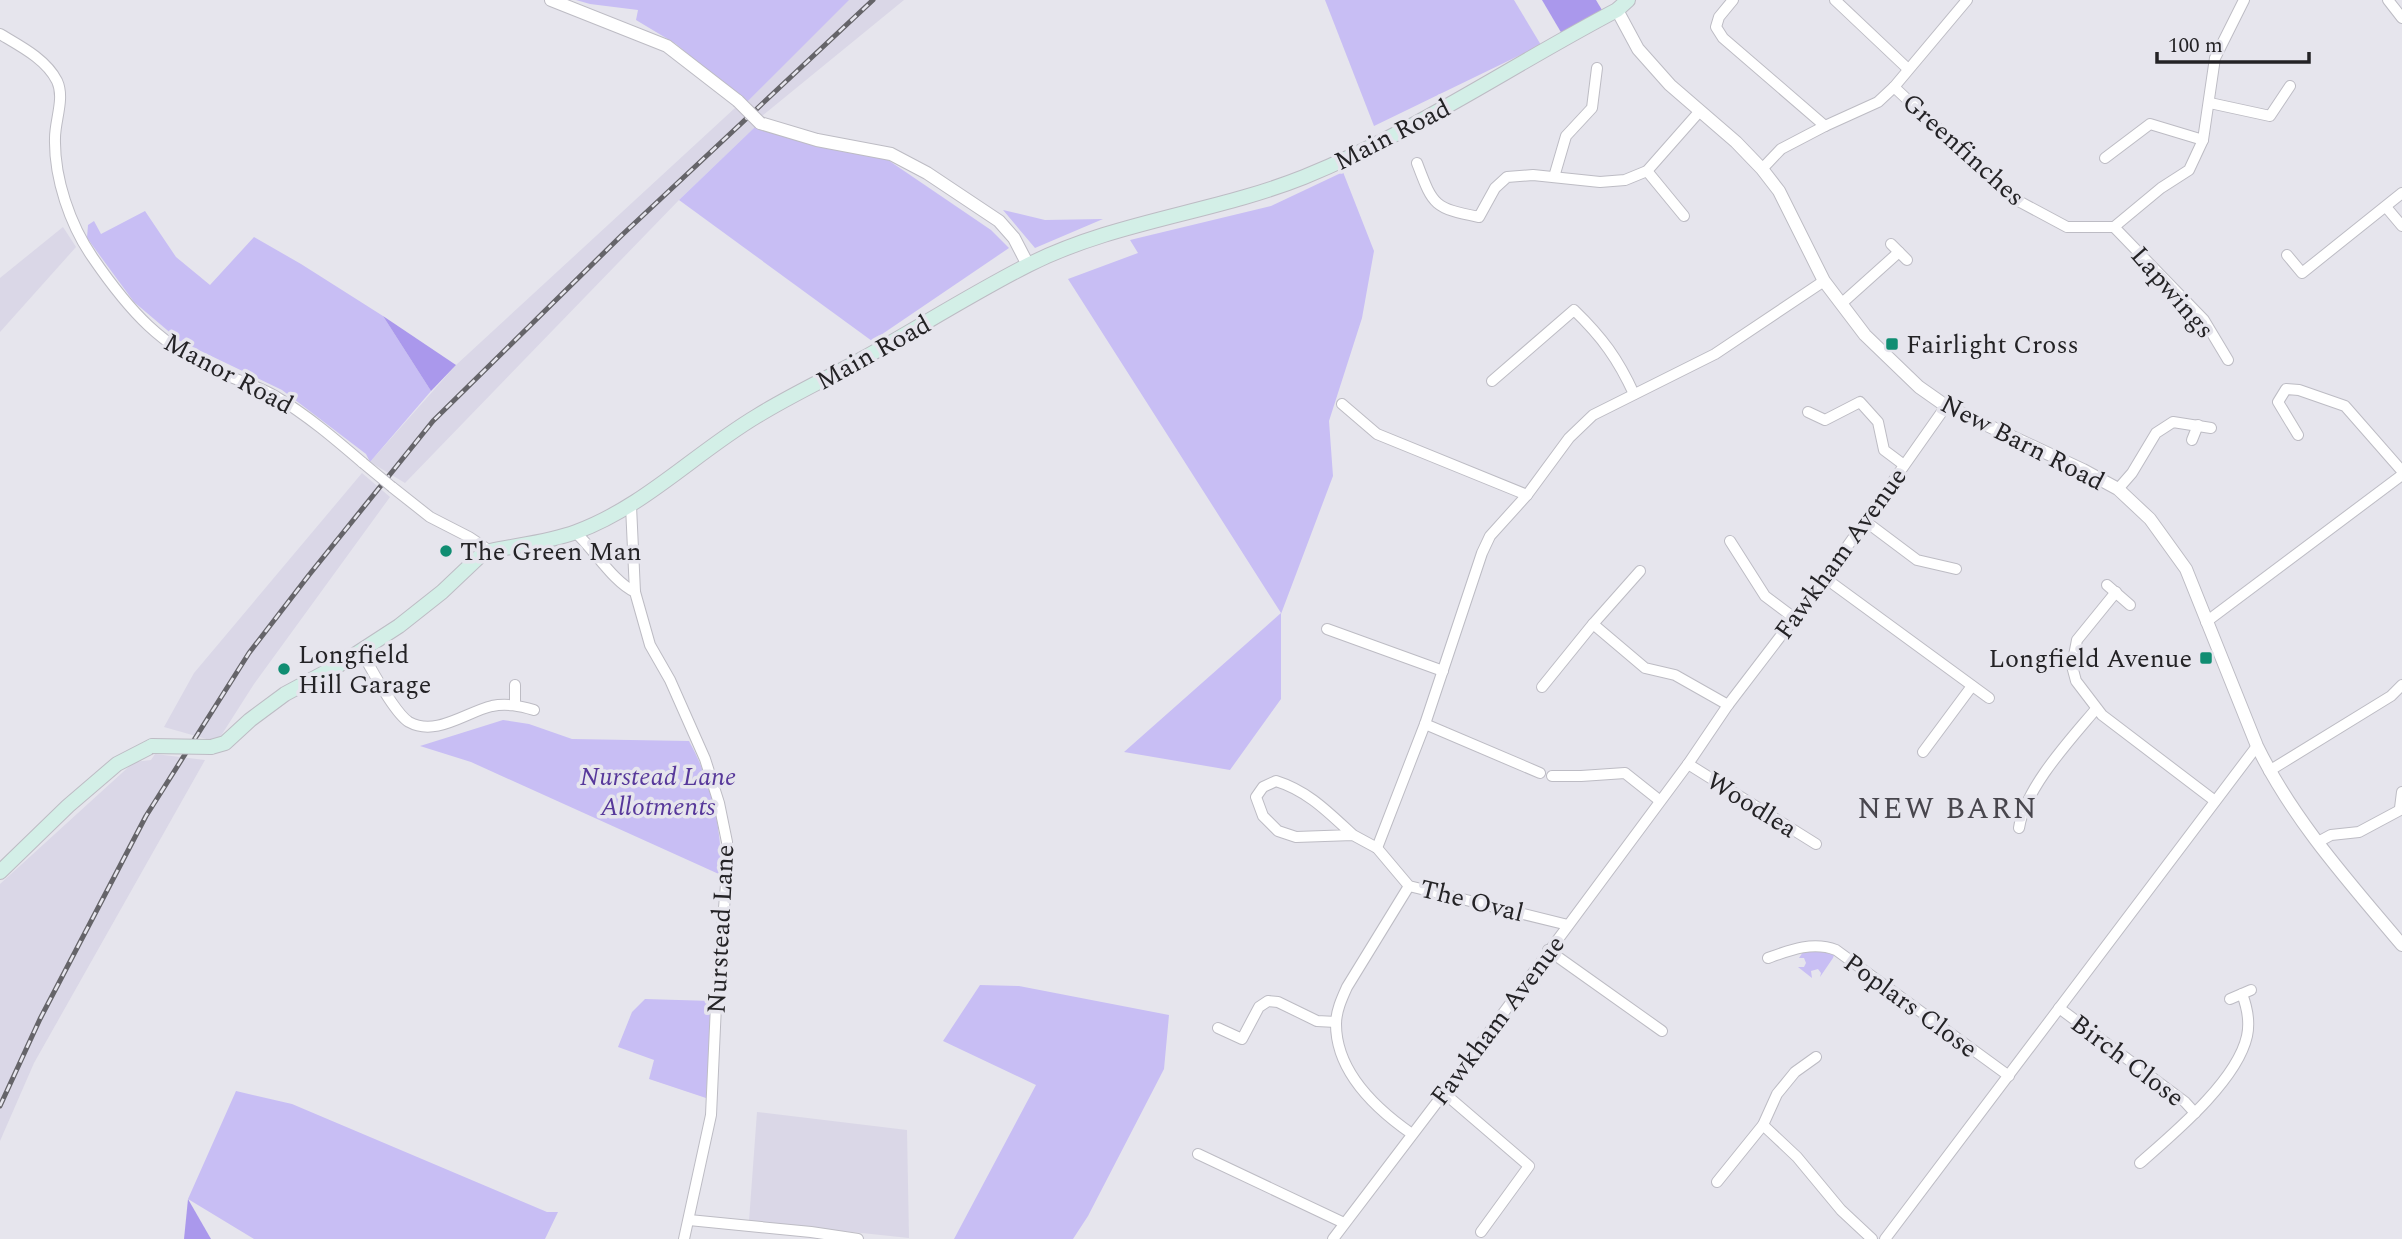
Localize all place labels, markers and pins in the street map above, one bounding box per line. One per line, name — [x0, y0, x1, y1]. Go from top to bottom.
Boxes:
place label: Fairlight Cross — [1906, 325, 2079, 365]
marker: Fairlight Cross — [1884, 336, 1900, 352]
place label: The Green Man — [460, 532, 642, 572]
marker: The Green Man — [438, 543, 454, 559]
place label: Longfield Hill Garage — [298, 635, 431, 705]
place label: Longfield Avenue — [1988, 639, 2192, 679]
marker: Longfield Avenue — [2198, 650, 2214, 666]
marker: Longfield Hill Garage — [276, 661, 292, 677]

